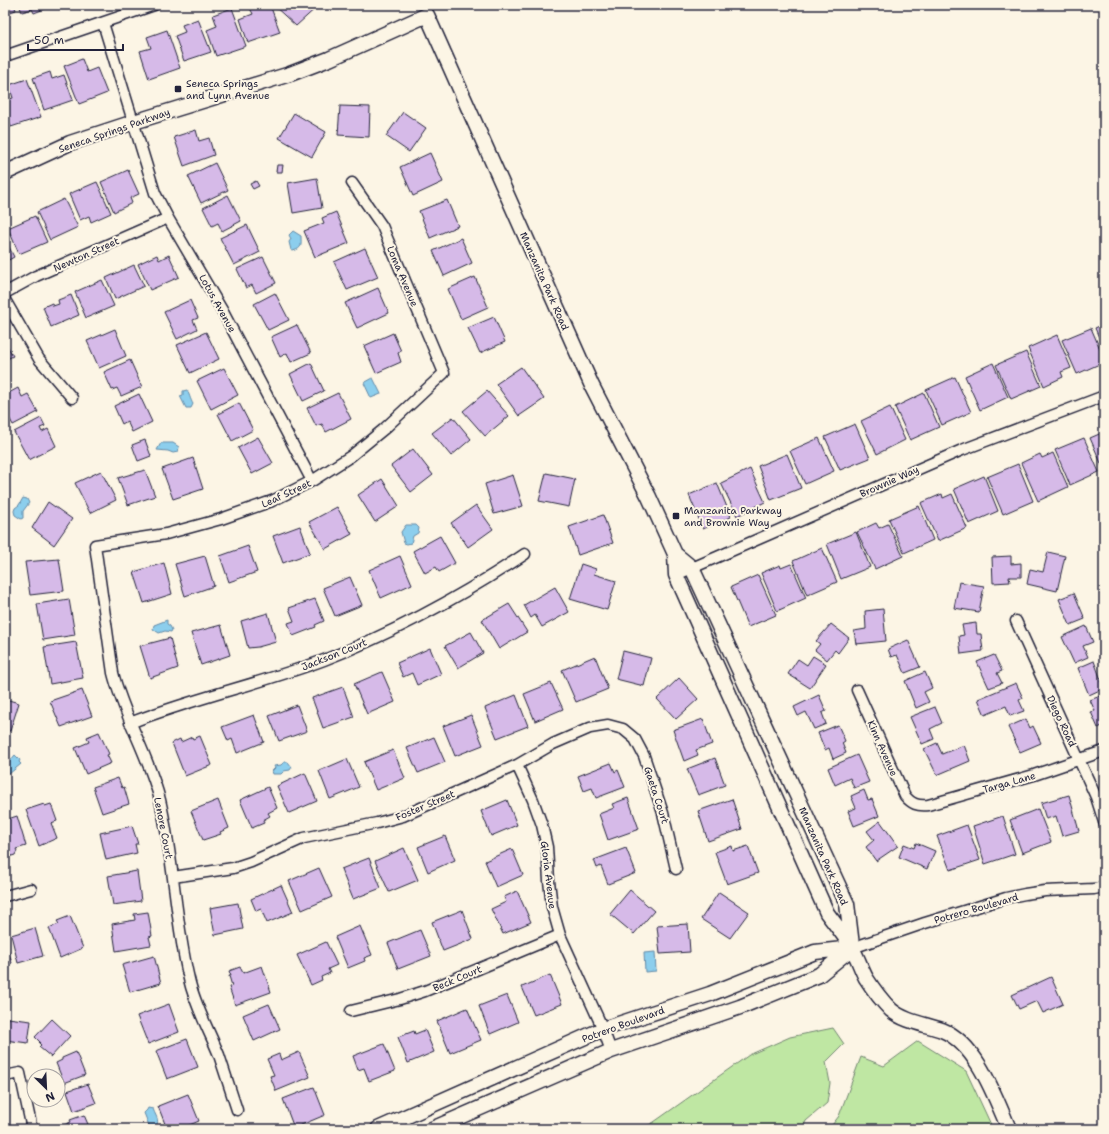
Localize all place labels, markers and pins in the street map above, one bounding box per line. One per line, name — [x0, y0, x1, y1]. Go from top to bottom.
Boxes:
place label: Seneca Springs and Lynn Avenue — [186, 77, 270, 102]
marker: Seneca Springs and Lynn Avenue — [173, 84, 183, 94]
place label: Manzanita Parkway and Brownie Way — [684, 504, 782, 529]
marker: Manzanita Parkway and Brownie Way — [671, 511, 681, 521]

